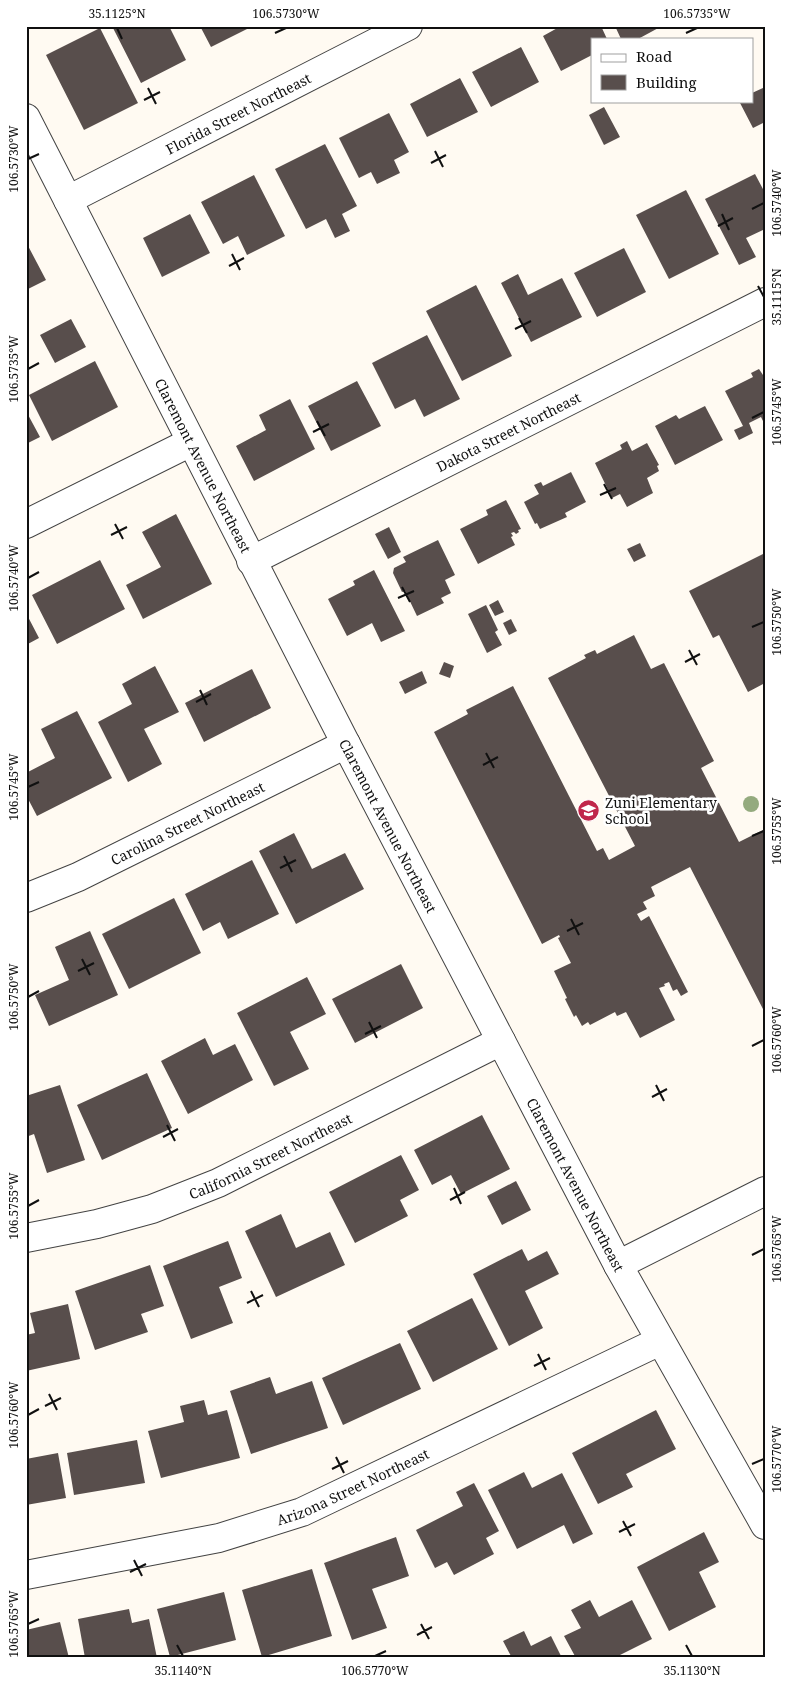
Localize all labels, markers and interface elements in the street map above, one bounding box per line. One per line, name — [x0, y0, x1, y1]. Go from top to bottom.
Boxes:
text: 35.1125°N — [88, 5, 146, 22]
text: 106.5730°W — [252, 5, 320, 22]
text: 106.5735°W — [663, 5, 731, 22]
legend — [591, 38, 754, 102]
text: Road — [636, 46, 672, 66]
street label: Florida Street Northeast — [162, 68, 314, 158]
text: Building — [636, 72, 697, 92]
text: 106.5730°W — [5, 125, 22, 193]
text: 106.5740°W — [768, 169, 785, 237]
text: 35.1115°N — [768, 268, 785, 326]
text: 106.5735°W — [5, 335, 22, 403]
street label: Claremont Avenue Northeast — [151, 375, 256, 556]
text: 106.5745°W — [768, 378, 785, 446]
street label: Dakota Street Northeast — [433, 387, 584, 476]
text: 106.5740°W — [5, 544, 22, 612]
text: 106.5750°W — [768, 588, 785, 656]
street label: Claremont Avenue Northeast — [335, 735, 442, 916]
text: 106.5745°W — [5, 753, 22, 821]
street label: Carolina Street Northeast — [107, 777, 267, 869]
place label: Zuni Elementary School — [605, 793, 717, 828]
text: 106.5755°W — [768, 797, 785, 865]
school or university icon: Zuni Elementary School — [577, 798, 601, 822]
text: 106.5750°W — [5, 963, 22, 1031]
text: 106.5760°W — [768, 1006, 785, 1074]
street label: Claremont Avenue Northeast — [523, 1094, 629, 1275]
street label: California Street Northeast — [186, 1108, 355, 1203]
text: 106.5755°W — [5, 1172, 22, 1240]
text: 106.5765°W — [768, 1215, 785, 1283]
text: 106.5760°W — [5, 1381, 22, 1449]
text: 106.5770°W — [768, 1425, 785, 1493]
street label: Arizona Street Northeast — [274, 1443, 432, 1529]
text: 106.5765°W — [5, 1590, 22, 1658]
text: 35.1140°N — [154, 1662, 212, 1679]
text: 106.5770°W — [341, 1662, 409, 1679]
text: 35.1130°N — [663, 1662, 721, 1679]

